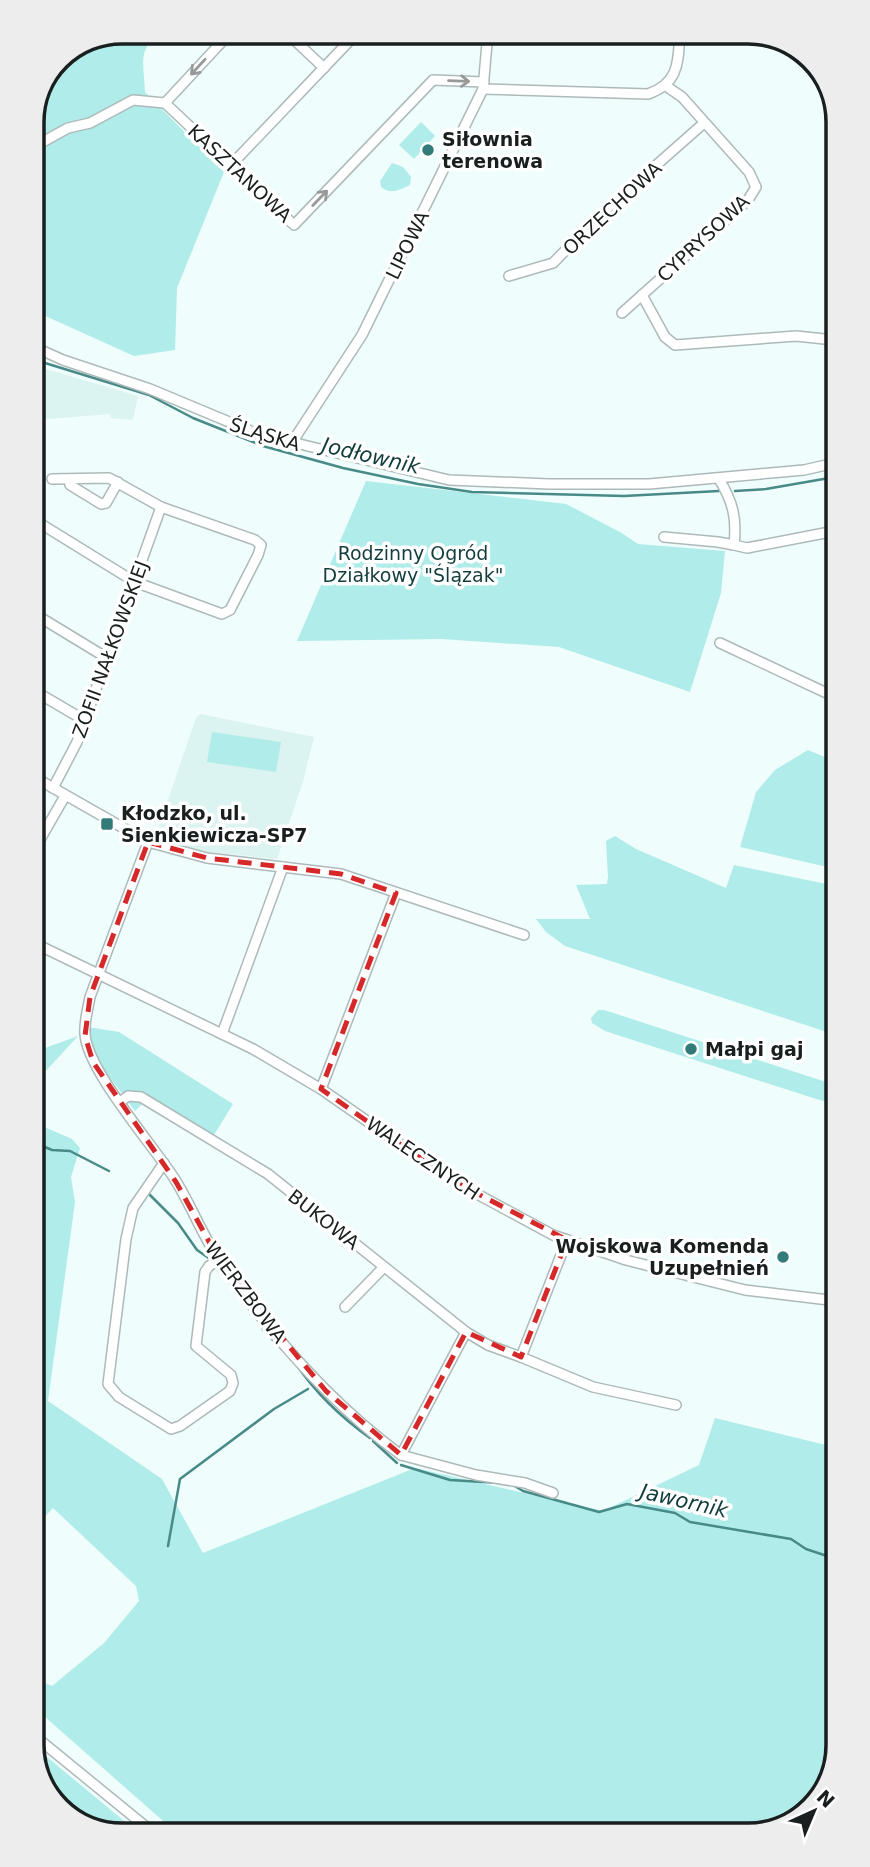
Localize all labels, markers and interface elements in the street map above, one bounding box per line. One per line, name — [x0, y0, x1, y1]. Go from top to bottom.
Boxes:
one-way arrow — [190, 58, 206, 76]
one-way arrow — [447, 75, 470, 88]
street label: KASZTANOWA — [184, 120, 296, 226]
place label: Siłownia terenowa — [442, 128, 543, 172]
marker: Siłownia terenowa — [420, 142, 436, 158]
street label: ORZECHOWA — [558, 157, 666, 259]
one-way arrow — [312, 190, 329, 207]
street label: CYPRYSOWA — [653, 190, 753, 286]
street label: LIPOWA — [381, 207, 433, 283]
street label: ŚLĄSKA — [227, 412, 303, 455]
water label: Jodłownik — [316, 432, 423, 479]
park label: Rodzinny Ogród Działkowy "Ślązak" — [323, 542, 503, 586]
street label: ZOFII NAŁKOWSKIEJ — [68, 557, 152, 741]
place label: Kłodzko, ul. Sienkiewicza-SP7 — [121, 802, 308, 846]
marker: Kłodzko, ul. Sienkiewicza-SP7 — [99, 816, 115, 832]
place label: Małpi gaj — [705, 1038, 803, 1060]
marker: Małpi gaj — [683, 1041, 699, 1057]
street label: WALECZNYCH — [362, 1112, 484, 1204]
street label: BUKOWA — [284, 1184, 364, 1254]
place label: Wojskowa Komenda Uzupełnień — [556, 1235, 769, 1279]
street label: WIERZBOWA — [201, 1237, 291, 1347]
marker: Wojskowa Komenda Uzupełnień — [775, 1249, 791, 1265]
water label: Jawornik — [634, 1478, 731, 1523]
north arrow — [779, 1776, 849, 1846]
text: N — [812, 1785, 839, 1812]

